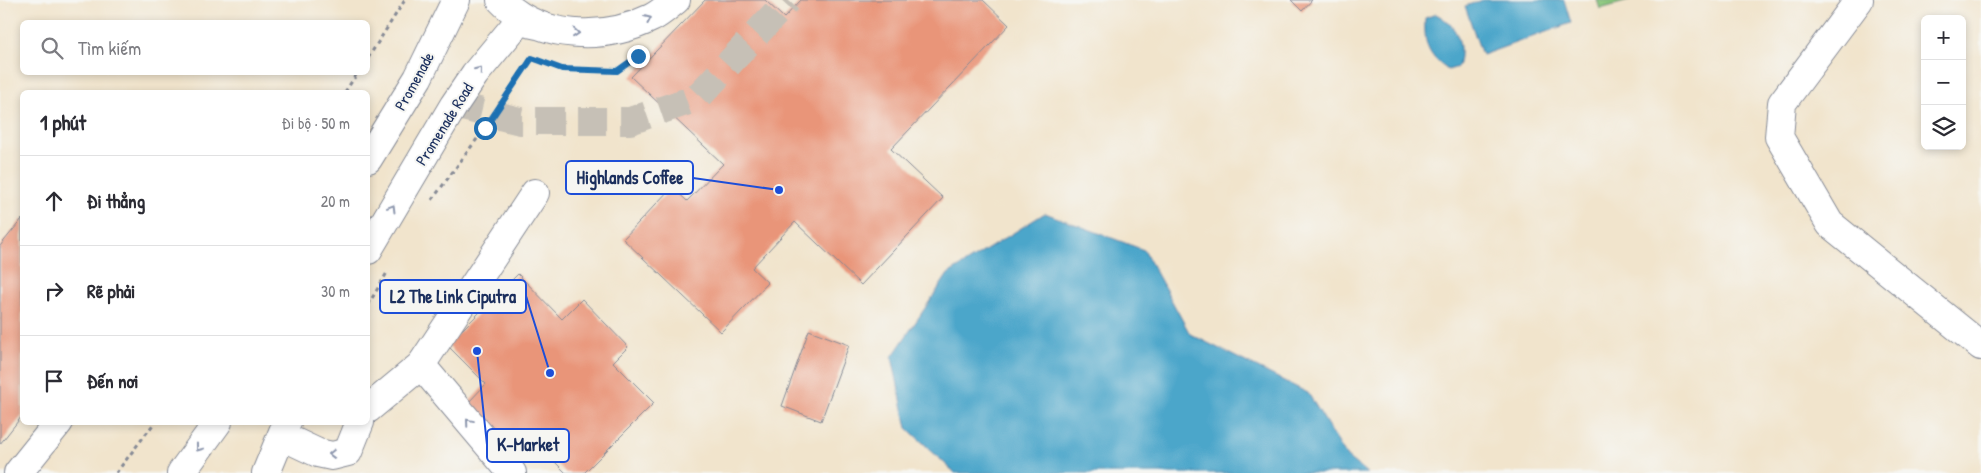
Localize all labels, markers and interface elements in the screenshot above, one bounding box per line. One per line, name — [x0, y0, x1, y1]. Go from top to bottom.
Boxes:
one-way arrow — [642, 15, 651, 25]
map controls — [1921, 15, 1966, 150]
button: + — [1921, 15, 1966, 60]
search box — [20, 20, 370, 75]
one-way arrow — [572, 27, 580, 38]
icon: search — [38, 34, 66, 62]
text: Tìm kiếm — [78, 35, 141, 61]
route end — [627, 45, 650, 68]
street label: Promenade — [389, 47, 439, 114]
button: − — [1921, 60, 1966, 105]
one-way arrow — [473, 67, 482, 76]
street label: Promenade Road — [410, 78, 478, 170]
button: layers — [1921, 105, 1966, 150]
text: 1 phút — [40, 108, 86, 137]
text: Đi bộ · 50 m — [282, 112, 350, 134]
route start — [474, 117, 497, 140]
callout: Highlands Coffee — [566, 161, 693, 194]
text: Highlands Coffee — [577, 165, 684, 191]
icon: ahead — [40, 187, 68, 215]
text: Đi thẳng — [87, 188, 145, 214]
text: 20 m — [321, 190, 350, 212]
one-way arrow — [386, 204, 396, 213]
icon: right — [40, 277, 68, 305]
text: Rẽ phải — [87, 278, 135, 304]
text: 30 m — [321, 280, 350, 302]
callout: L2 The Link Ciputra — [380, 280, 526, 313]
text: L2 The Link Ciputra — [390, 284, 517, 310]
icon: arrive — [40, 367, 68, 395]
text: Đến nơi — [87, 368, 138, 394]
one-way arrow — [466, 419, 475, 428]
callout: K-Market — [487, 429, 569, 462]
text: K-Market — [497, 432, 560, 457]
one-way arrow — [196, 442, 205, 452]
one-way arrow — [327, 449, 335, 459]

